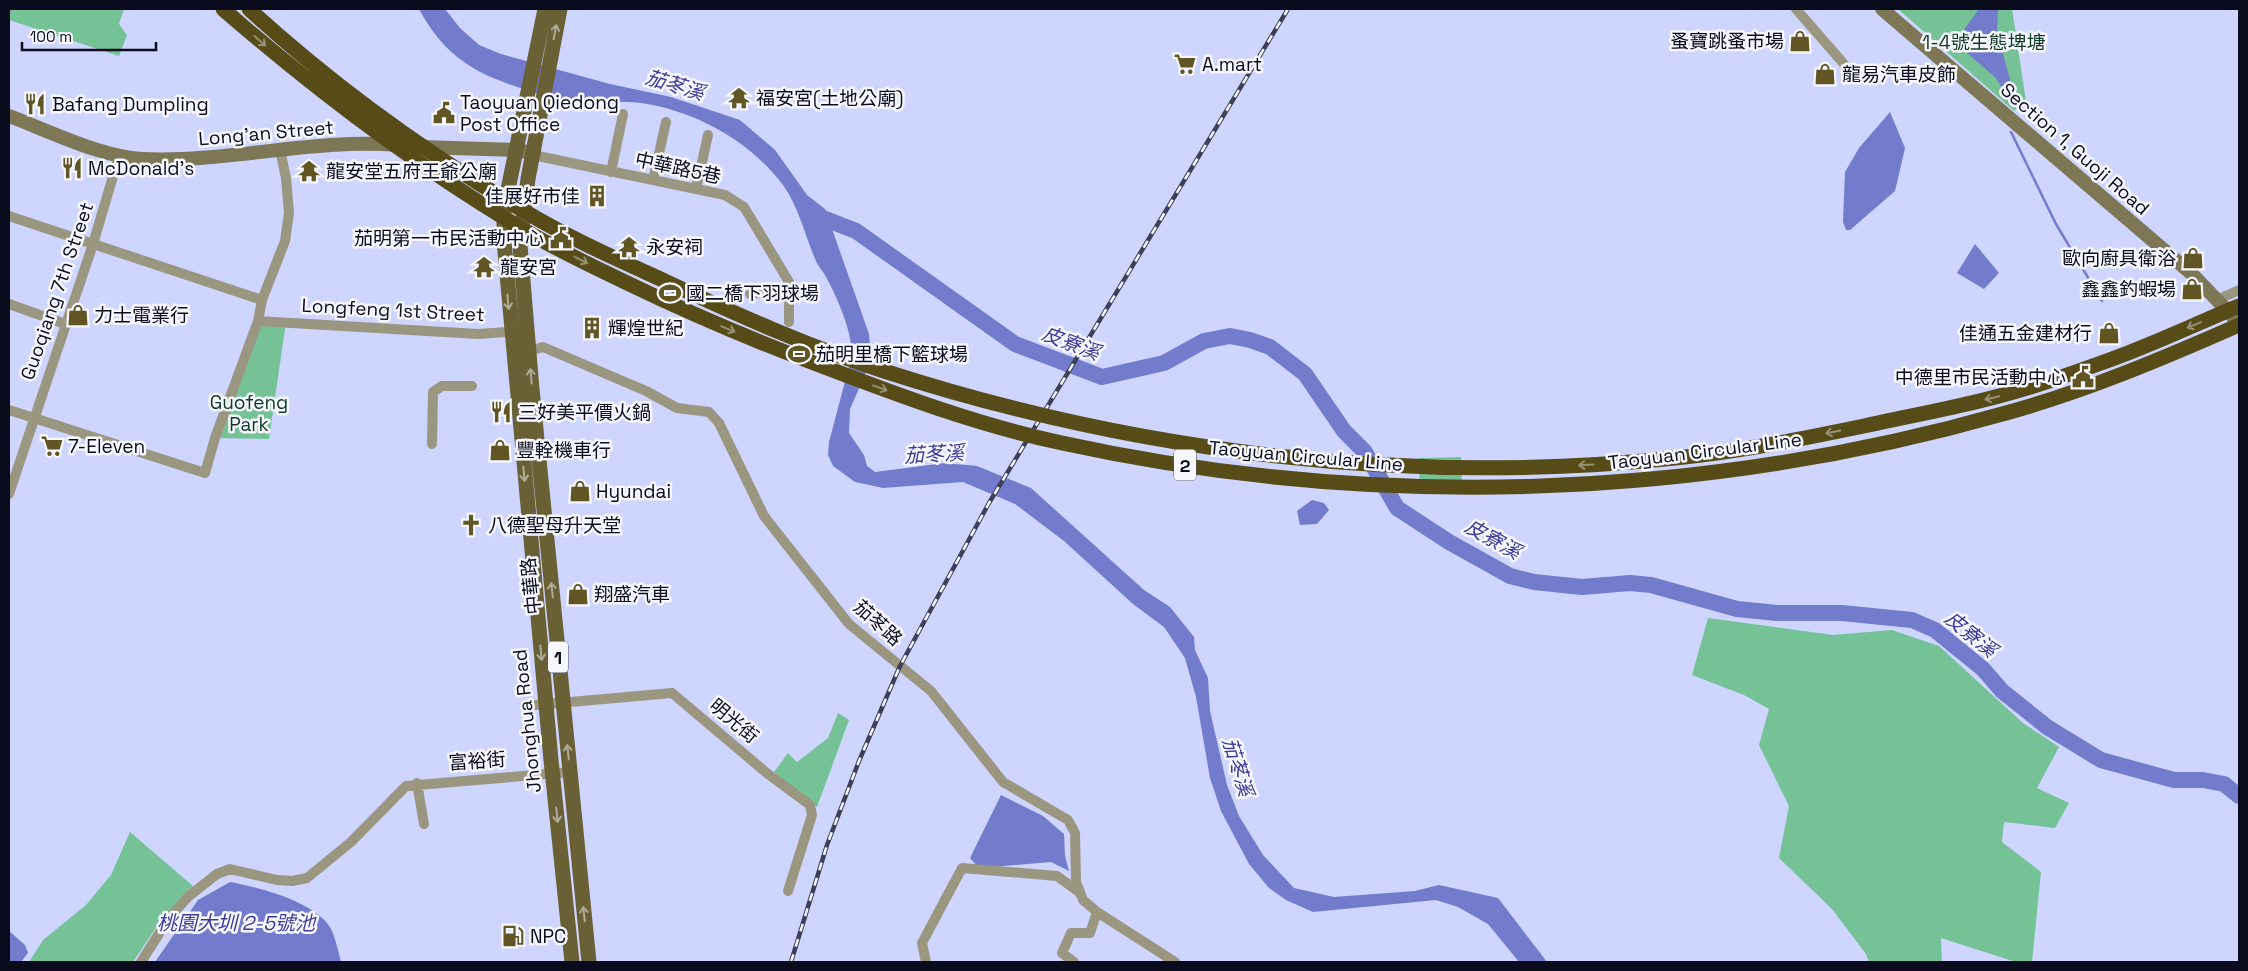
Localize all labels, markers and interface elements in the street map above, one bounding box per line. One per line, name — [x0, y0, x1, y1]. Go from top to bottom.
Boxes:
scale bar — [22, 20, 156, 52]
one-way arrow — [551, 24, 560, 40]
text: 100 m — [30, 27, 72, 46]
shop icon: 蚤寶跳蚤市場 — [1787, 28, 1813, 54]
place label: 蚤寶跳蚤市場 — [1670, 29, 1784, 54]
park label: 1-4號生態埤塘 — [1922, 30, 2046, 55]
one-way arrow — [253, 35, 266, 47]
supermarket icon: A.mart — [1172, 51, 1198, 77]
place label: A.mart — [1202, 52, 1262, 77]
shop icon: 龍易汽車皮飾 — [1812, 61, 1838, 87]
place label: 龍易汽車皮飾 — [1842, 62, 1956, 87]
water label: 茄苳溪 — [643, 64, 710, 107]
street label: Section 1, Guoji Road — [1995, 77, 2155, 221]
temple icon: 福安宮(土地公廟) — [726, 85, 752, 111]
place label: 福安宮(土地公廟) — [756, 86, 903, 111]
place label: Taoyuan Qiedong Post Office — [460, 90, 619, 137]
restaurant icon: Bafang Dumpling — [22, 91, 48, 117]
place label: Bafang Dumpling — [52, 92, 209, 117]
public building icon: Taoyuan Qiedong Post Office — [431, 100, 457, 126]
street label: Long'an Street — [197, 115, 335, 151]
street label: 中華路5巷 — [633, 147, 723, 189]
restaurant icon: McDonald's — [59, 155, 85, 181]
place label: McDonald's — [88, 156, 194, 181]
temple icon: 龍安堂五府王爺公廟 — [296, 158, 322, 184]
place label: 龍安堂五府王爺公廟 — [326, 159, 497, 184]
building icon: 佳展好市佳 — [584, 183, 610, 209]
place label: 佳展好市佳 — [485, 184, 580, 209]
street label: Guoqiang 7th Street — [15, 199, 99, 383]
public building icon: 茄明第一市民活動中心 — [548, 225, 574, 251]
place label: 茄明第一市民活動中心 — [354, 226, 544, 251]
temple icon: 永安祠 — [616, 234, 642, 260]
place label: 永安祠 — [646, 235, 703, 260]
shop icon: 歐向廚具衛浴 — [2180, 245, 2206, 271]
place label: 歐向廚具衛浴 — [2062, 246, 2176, 271]
temple icon: 龍安宮 — [471, 254, 497, 280]
place label: 龍安宮 — [500, 255, 557, 280]
one-way arrow — [573, 256, 588, 265]
shop icon: 鑫鑫釣蝦場 — [2179, 276, 2205, 302]
place label: 鑫鑫釣蝦場 — [2081, 277, 2176, 302]
sports icon: 國二橋下羽球場 — [657, 280, 683, 306]
place label: 國二橋下羽球場 — [686, 281, 819, 306]
street label: Longfeng 1st Street — [301, 293, 485, 327]
one-way arrow — [503, 294, 512, 310]
shop icon: 力士電業行 — [65, 302, 91, 328]
place label: 力士電業行 — [94, 303, 189, 328]
building icon: 輝煌世紀 — [579, 315, 605, 341]
place label: 輝煌世紀 — [608, 316, 684, 341]
water label: 皮寮溪 — [1038, 320, 1106, 367]
shop icon: 佳通五金建材行 — [2096, 320, 2122, 346]
place label: 佳通五金建材行 — [1959, 321, 2092, 346]
one-way arrow — [2187, 321, 2202, 331]
one-way arrow — [720, 325, 735, 335]
sports icon: 茄明里橋下籃球場 — [786, 341, 812, 367]
place label: 茄明里橋下籃球場 — [816, 342, 968, 367]
public building icon: 中德里市民活動中心 — [2070, 364, 2096, 390]
place label: 中德里市民活動中心 — [1895, 365, 2066, 390]
one-way arrow — [526, 369, 535, 385]
one-way arrow — [871, 384, 887, 393]
park label: Guofeng Park — [210, 390, 288, 437]
one-way arrow — [1985, 394, 2001, 403]
restaurant icon: 三好美平價火鍋 — [488, 399, 514, 425]
place label: 三好美平價火鍋 — [518, 400, 651, 425]
street label: Taoyuan Circular Line — [1607, 427, 1803, 475]
one-way arrow — [1826, 428, 1842, 437]
supermarket icon: 7-Eleven — [39, 433, 65, 459]
place label: 7-Eleven — [68, 434, 145, 459]
street label: Taoyuan Circular Line — [1208, 435, 1404, 477]
shop icon: 豐輇機車行 — [487, 437, 513, 463]
place label: 豐輇機車行 — [516, 438, 611, 463]
water label: 茄苳溪 — [903, 439, 968, 469]
road number: 2 — [1174, 450, 1196, 480]
one-way arrow — [1578, 461, 1594, 470]
one-way arrow — [519, 466, 529, 482]
shop icon: Hyundai — [567, 478, 593, 504]
place label: Hyundai — [596, 479, 671, 504]
church icon: 八德聖母升天堂 — [458, 512, 484, 538]
place label: 八德聖母升天堂 — [488, 513, 621, 538]
water label: 皮寮溪 — [1460, 513, 1528, 566]
street label: 中華路 — [516, 556, 546, 616]
shop icon: 翔盛汽車 — [565, 581, 591, 607]
place label: 翔盛汽車 — [594, 582, 670, 607]
one-way arrow — [547, 583, 557, 599]
street label: 茄苳路 — [848, 595, 908, 651]
water label: 皮寮溪 — [1940, 605, 2005, 665]
road number: 1 — [548, 642, 568, 672]
one-way arrow — [536, 645, 546, 661]
street label: Jhonghua Road — [507, 648, 547, 794]
street label: 明光街 — [704, 693, 764, 749]
water label: 茄苳溪 — [1217, 735, 1260, 802]
one-way arrow — [563, 744, 573, 760]
street label: 富裕街 — [448, 747, 506, 775]
one-way arrow — [552, 807, 562, 823]
one-way arrow — [579, 906, 589, 922]
water label: 桃園大圳 2-5號池 — [157, 910, 317, 936]
fuel station icon: NPC — [500, 923, 526, 949]
place label: NPC — [530, 924, 566, 949]

